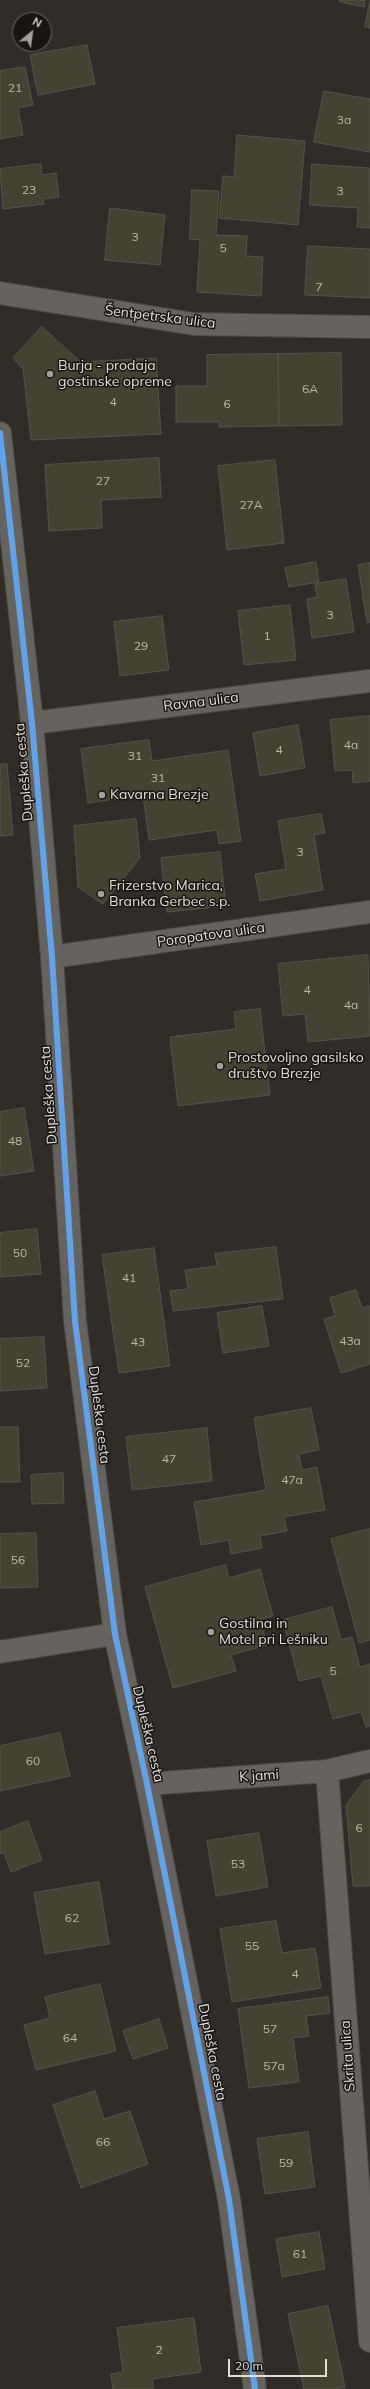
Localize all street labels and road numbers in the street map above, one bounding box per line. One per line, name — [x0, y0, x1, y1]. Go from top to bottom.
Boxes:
street label: Šentpetrska ulica — [104, 302, 216, 332]
street label: Ravna ulica — [162, 689, 240, 715]
street label: Dupleška cesta — [11, 722, 37, 822]
street label: Poropatova ulica — [156, 919, 266, 951]
street label: Dupleška cesta — [37, 1045, 61, 1145]
street label: Dupleška cesta — [85, 1365, 113, 1465]
street label: Dupleška cesta — [129, 1684, 167, 1784]
street label: K jami — [239, 1766, 279, 1786]
street label: Dupleška cesta — [194, 2002, 230, 2102]
street label: Skrita ulica — [337, 2020, 359, 2092]

